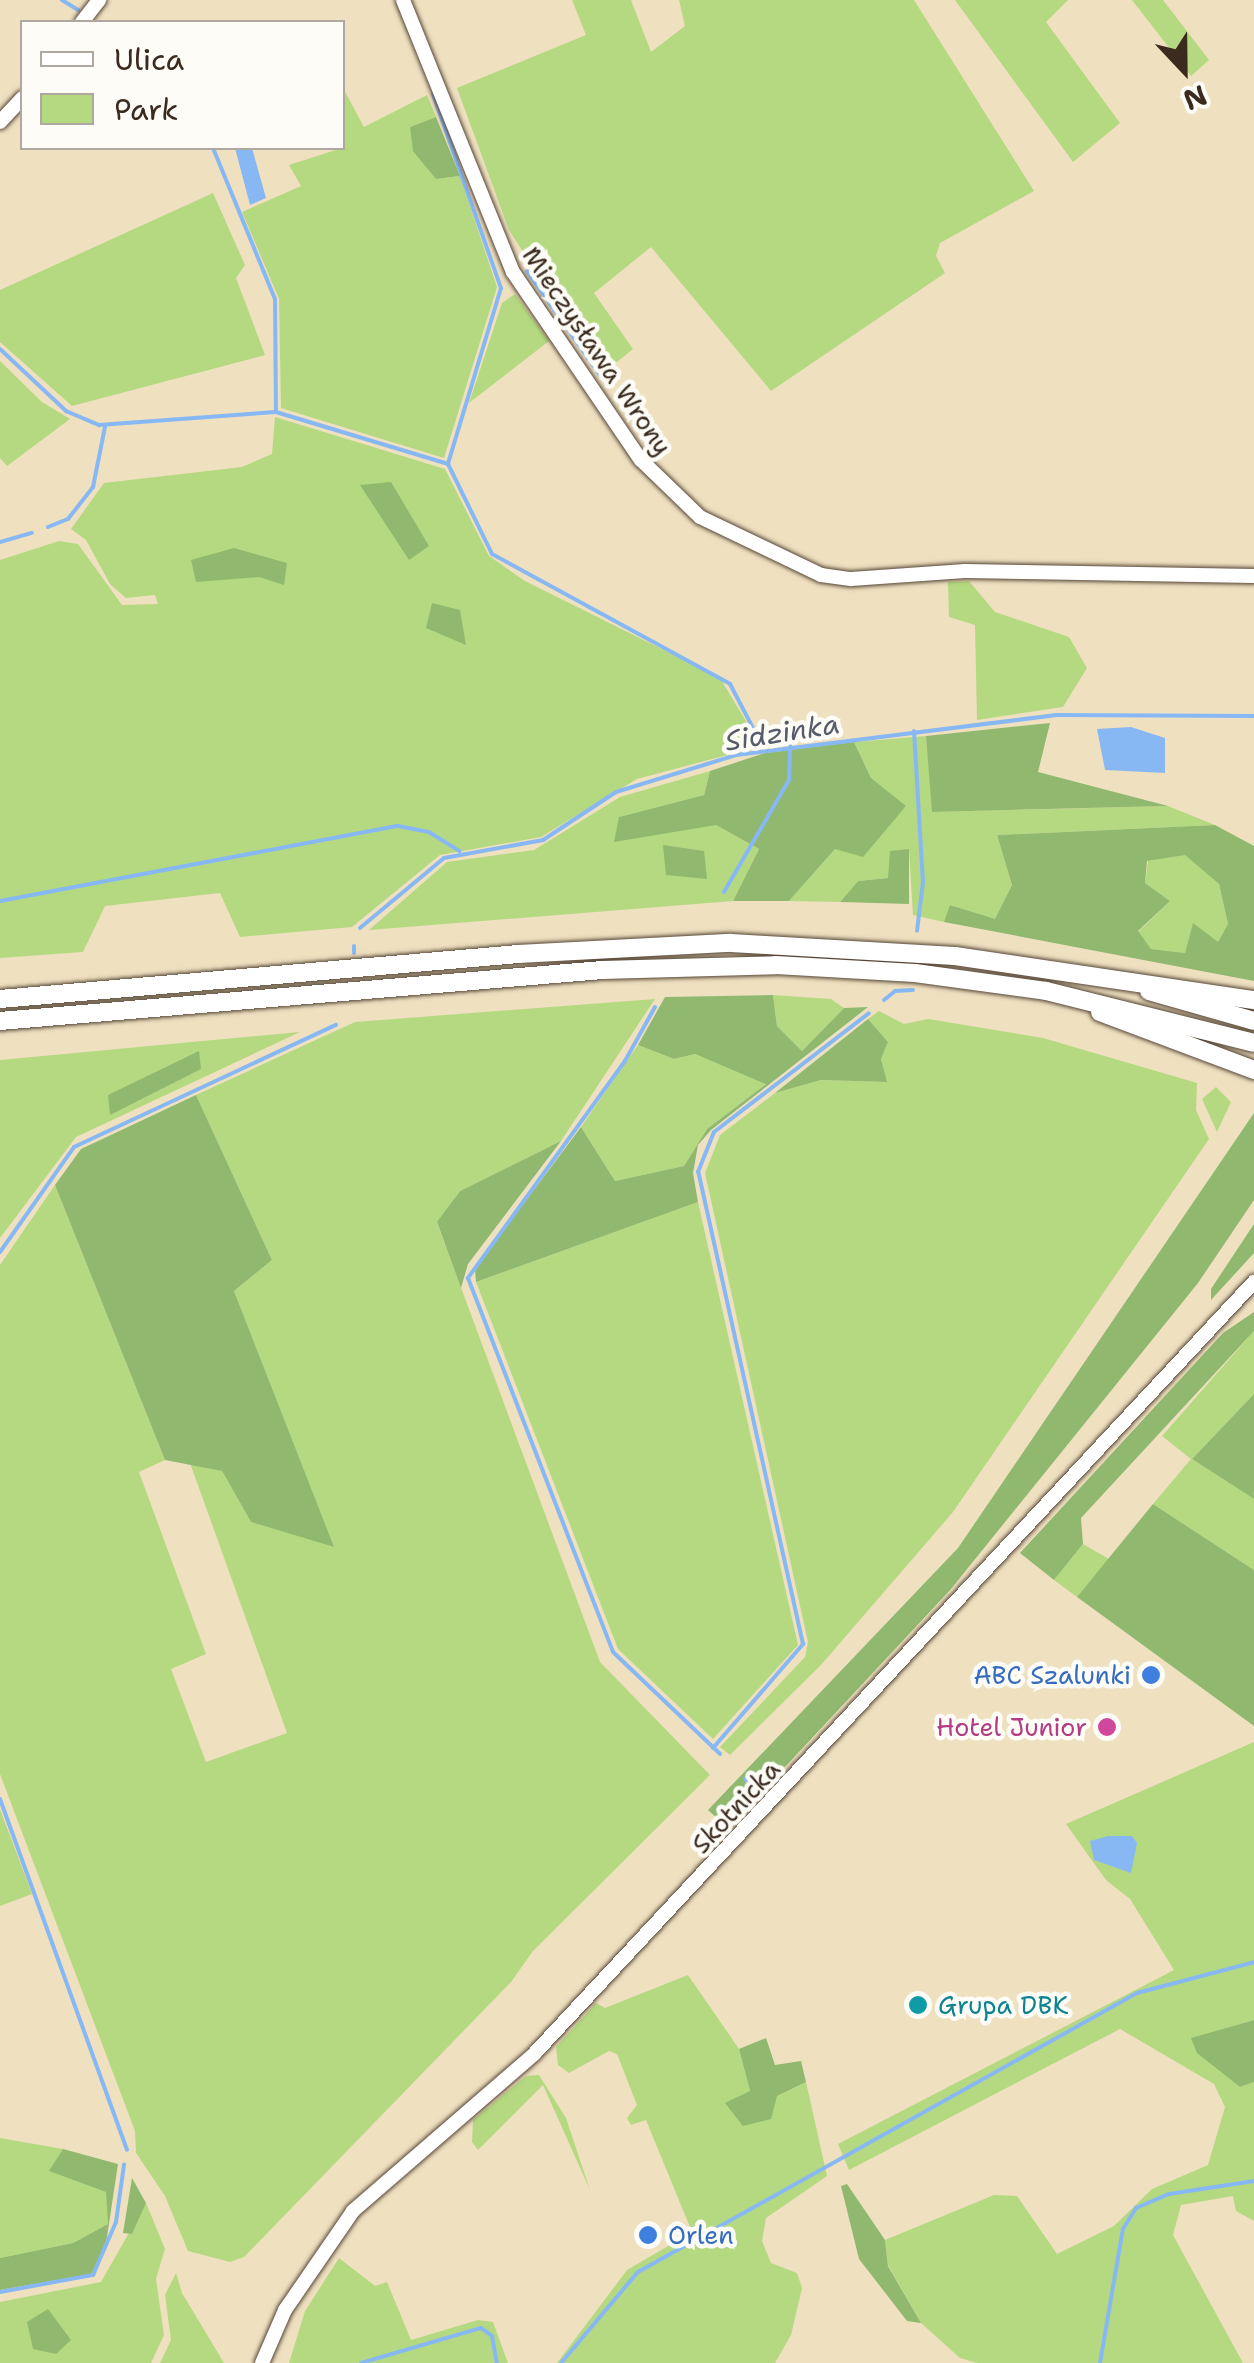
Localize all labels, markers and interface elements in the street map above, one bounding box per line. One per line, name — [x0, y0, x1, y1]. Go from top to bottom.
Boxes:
legend — [20, 20, 345, 150]
north arrow — [1134, 20, 1234, 120]
text: Ulica — [114, 39, 184, 80]
text: N — [1178, 76, 1213, 120]
text: Park — [114, 89, 178, 130]
street label: Mieczysława Wrony — [516, 241, 678, 461]
water label: Sidzinka — [722, 706, 842, 758]
place label: ABC Szalunki — [973, 1660, 1131, 1690]
marker: ABC Szalunki — [1140, 1664, 1162, 1686]
place label: Hotel Junior — [936, 1712, 1087, 1742]
marker: Hotel Junior — [1096, 1716, 1118, 1738]
street label: Skotnicka — [686, 1755, 786, 1859]
place label: Grupa DBK — [938, 1990, 1069, 2020]
marker: Grupa DBK — [907, 1994, 929, 2016]
place label: Orlen — [668, 2220, 734, 2250]
marker: Orlen — [637, 2224, 659, 2246]

